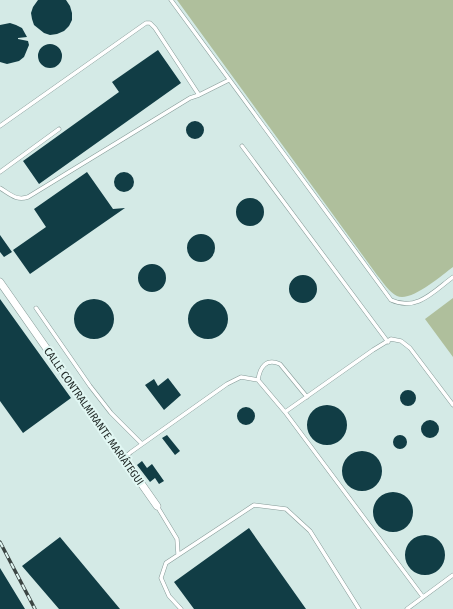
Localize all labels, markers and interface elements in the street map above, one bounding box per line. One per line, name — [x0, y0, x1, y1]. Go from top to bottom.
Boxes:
street label: CALLE CONTRALMIRANTE MARIÁTEGUI — [41, 344, 147, 488]

